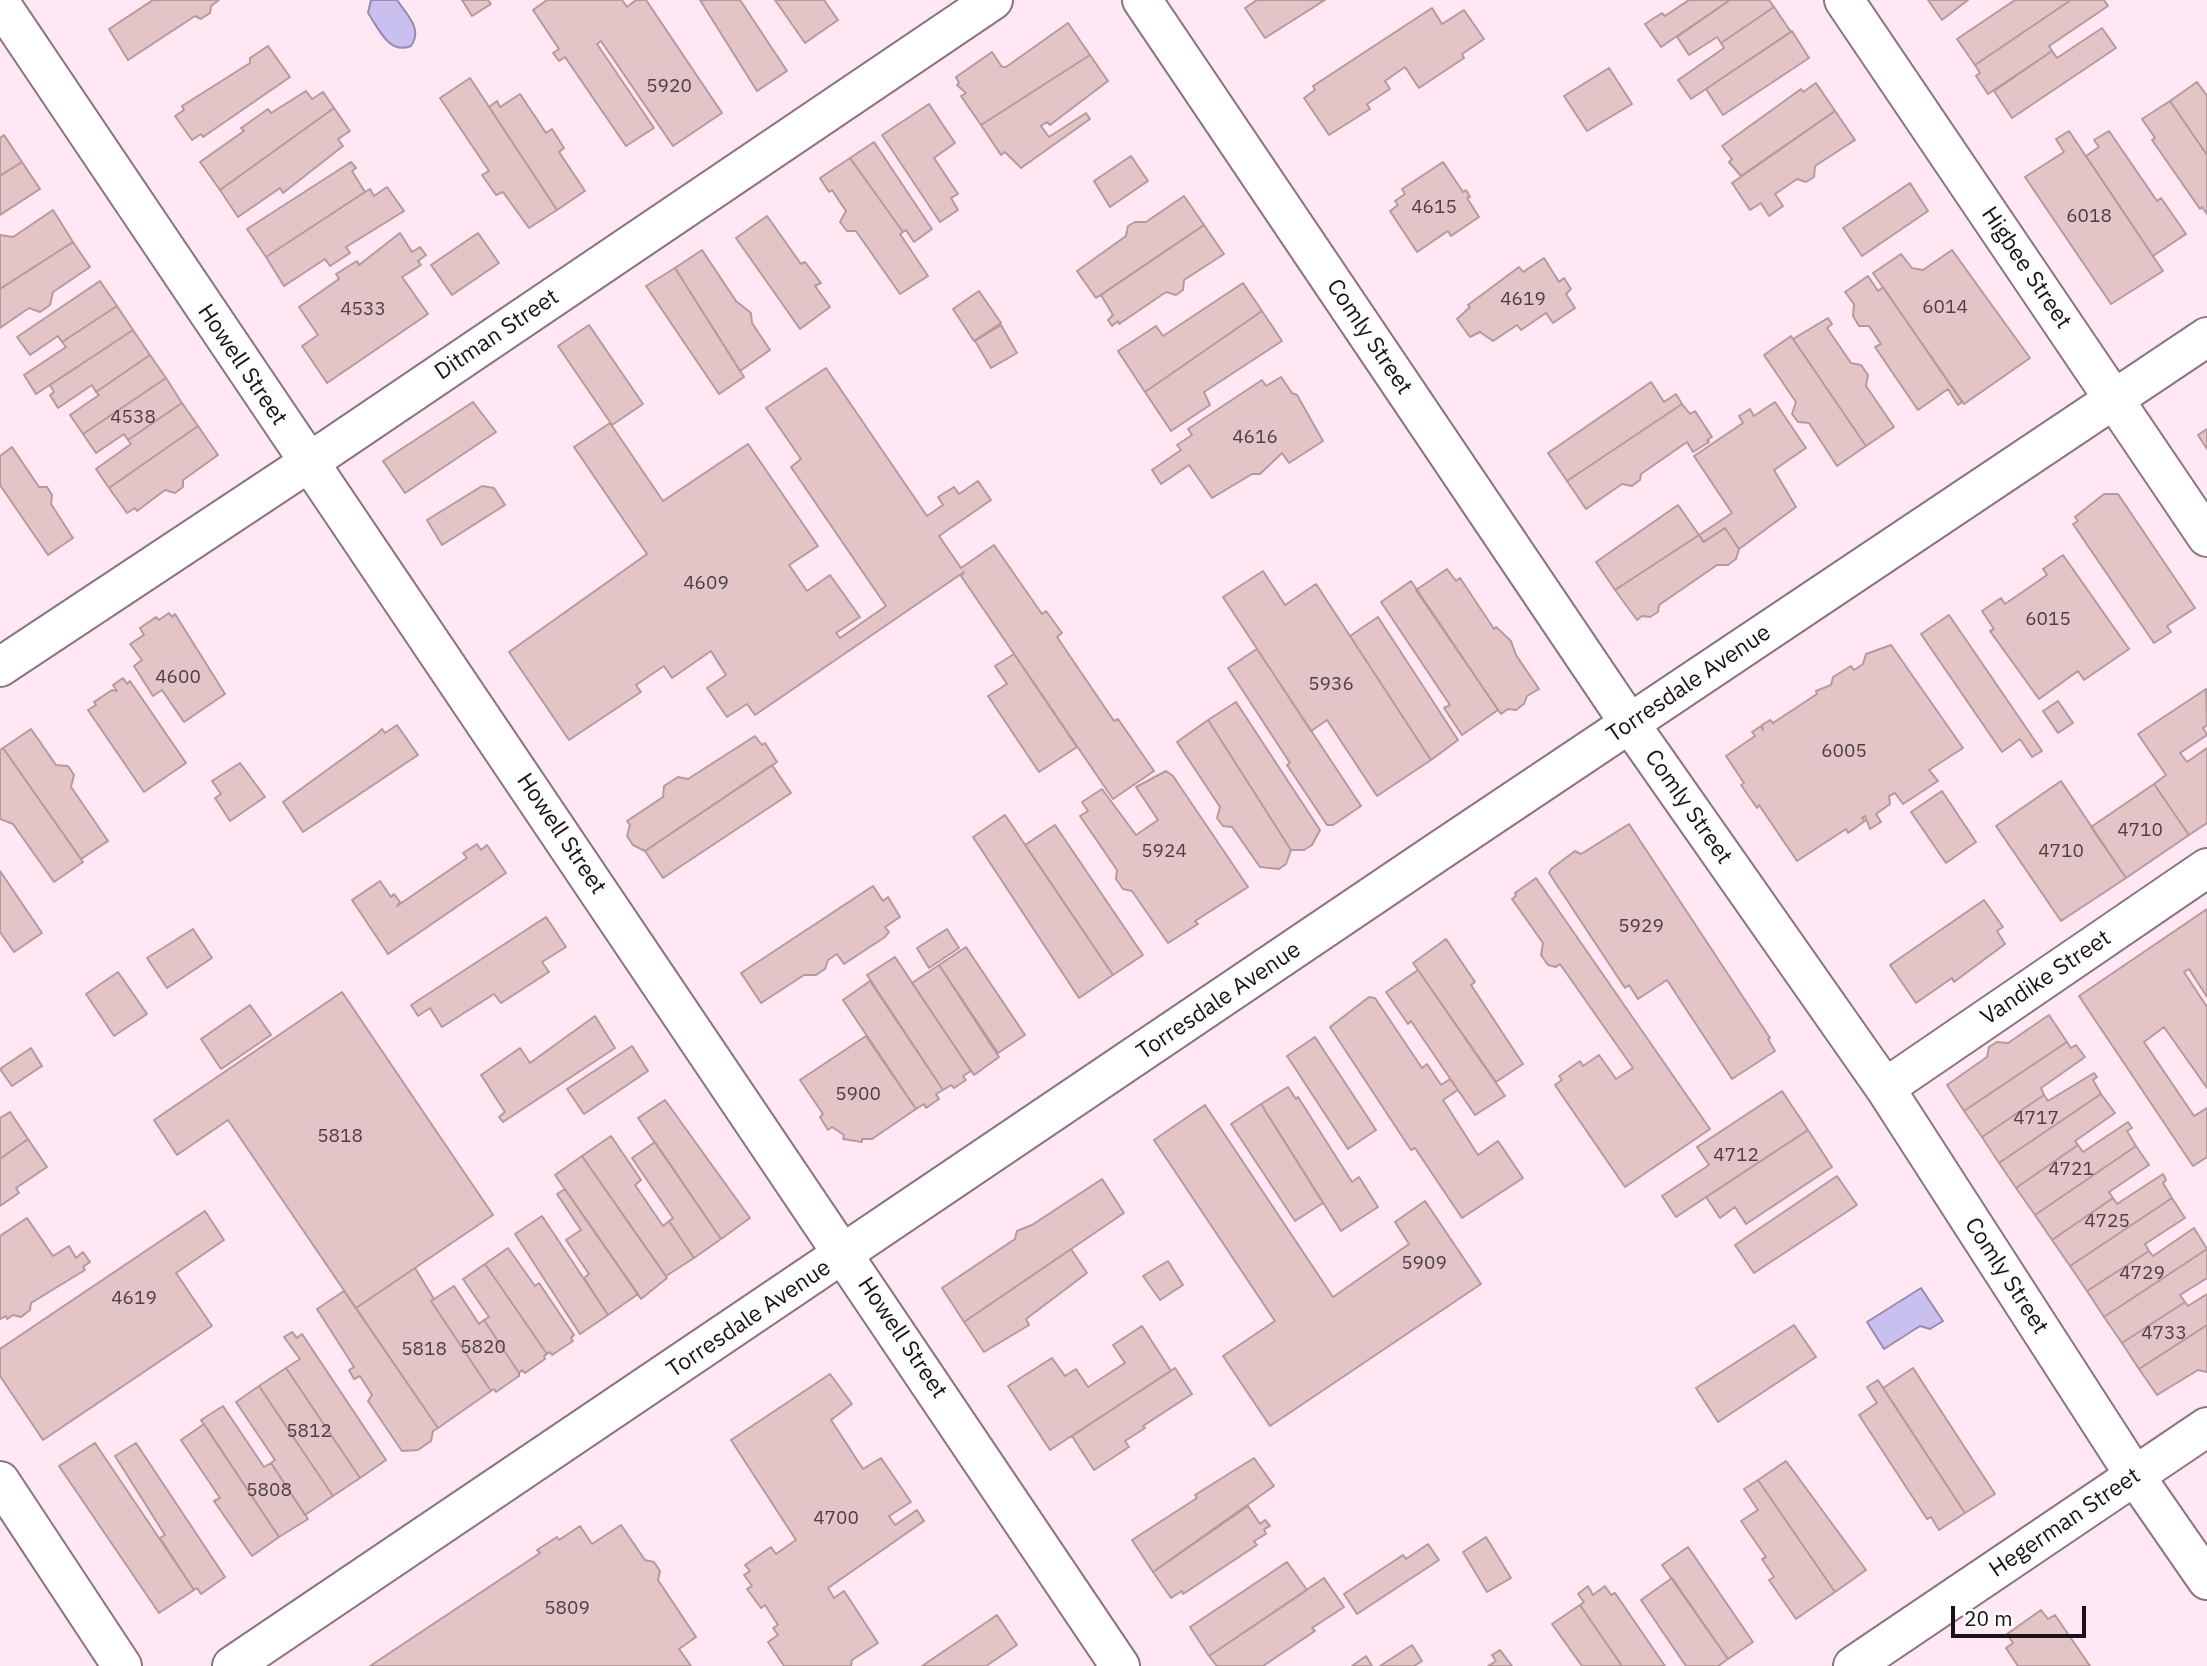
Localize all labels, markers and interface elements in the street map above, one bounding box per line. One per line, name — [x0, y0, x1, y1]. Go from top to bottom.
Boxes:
house number: 5920 — [646, 76, 692, 98]
house number: 4615 — [1411, 197, 1457, 219]
street label: Higbee Street — [1975, 202, 2077, 334]
house number: 6018 — [2066, 206, 2112, 228]
street label: Comly Street — [1320, 274, 1418, 400]
street label: Ditman Street — [430, 284, 564, 386]
house number: 4619 — [1500, 289, 1546, 311]
house number: 6014 — [1922, 297, 1968, 319]
street label: Howell Street — [191, 299, 293, 431]
house number: 4533 — [340, 299, 386, 321]
house number: 4538 — [110, 407, 156, 429]
house number: 4616 — [1232, 427, 1278, 449]
house number: 4609 — [683, 573, 729, 595]
house number: 6015 — [2025, 609, 2071, 631]
street label: Torresdale Avenue — [1602, 619, 1776, 749]
house number: 4600 — [155, 667, 201, 689]
house number: 5936 — [1308, 674, 1354, 696]
house number: 6005 — [1821, 741, 1867, 763]
street label: Comly Street — [1638, 745, 1738, 869]
street label: Howell Street — [510, 768, 612, 900]
house number: 4710 — [2117, 820, 2163, 842]
house number: 5924 — [1141, 841, 1187, 863]
house number: 4710 — [2038, 841, 2084, 863]
house number: 5929 — [1618, 916, 1664, 938]
street label: Vandike Street — [1976, 924, 2116, 1032]
street label: Torresdale Avenue — [1132, 936, 1306, 1066]
house number: 5900 — [835, 1084, 881, 1106]
house number: 4717 — [2013, 1108, 2059, 1130]
house number: 5818 — [317, 1126, 363, 1148]
house number: 4712 — [1713, 1145, 1759, 1167]
house number: 4721 — [2048, 1159, 2094, 1181]
house number: 4725 — [2084, 1211, 2130, 1233]
street label: Comly Street — [1958, 1213, 2054, 1339]
house number: 5909 — [1401, 1253, 1447, 1275]
street label: Torresdale Avenue — [662, 1254, 836, 1384]
house number: 4729 — [2119, 1263, 2165, 1285]
street label: Howell Street — [851, 1272, 953, 1404]
house number: 4619 — [111, 1288, 157, 1310]
house number: 4733 — [2141, 1323, 2187, 1345]
house number: 5820 — [460, 1337, 506, 1359]
house number: 5818 — [401, 1339, 447, 1361]
house number: 5812 — [286, 1421, 332, 1443]
street label: Hegerman Street — [1984, 1462, 2146, 1584]
house number: 5808 — [246, 1480, 292, 1502]
house number: 4700 — [813, 1508, 859, 1530]
scale bar — [1955, 1592, 2090, 1636]
house number: 5809 — [544, 1598, 590, 1620]
text: 20 m — [1964, 1604, 2013, 1632]

